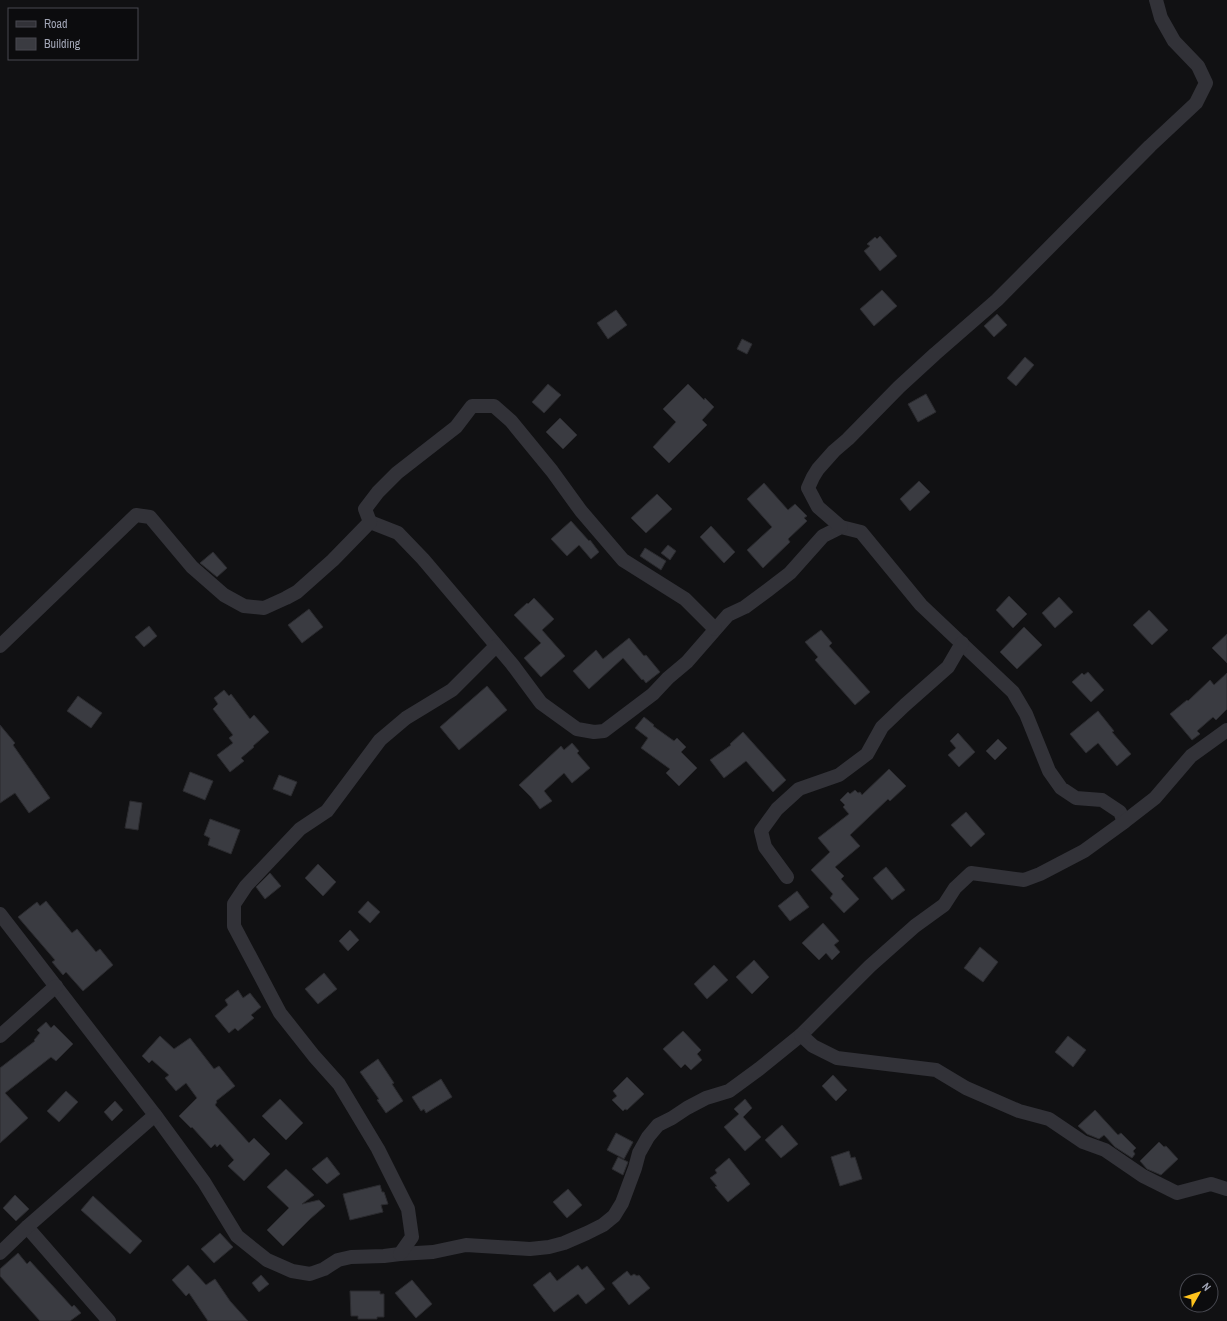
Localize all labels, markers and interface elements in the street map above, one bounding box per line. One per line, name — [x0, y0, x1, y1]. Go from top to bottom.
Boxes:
legend — [8, 8, 138, 60]
text: Road — [44, 16, 68, 32]
text: Building — [44, 36, 81, 52]
north arrow — [1179, 1273, 1219, 1313]
text: N — [1199, 1280, 1214, 1294]

